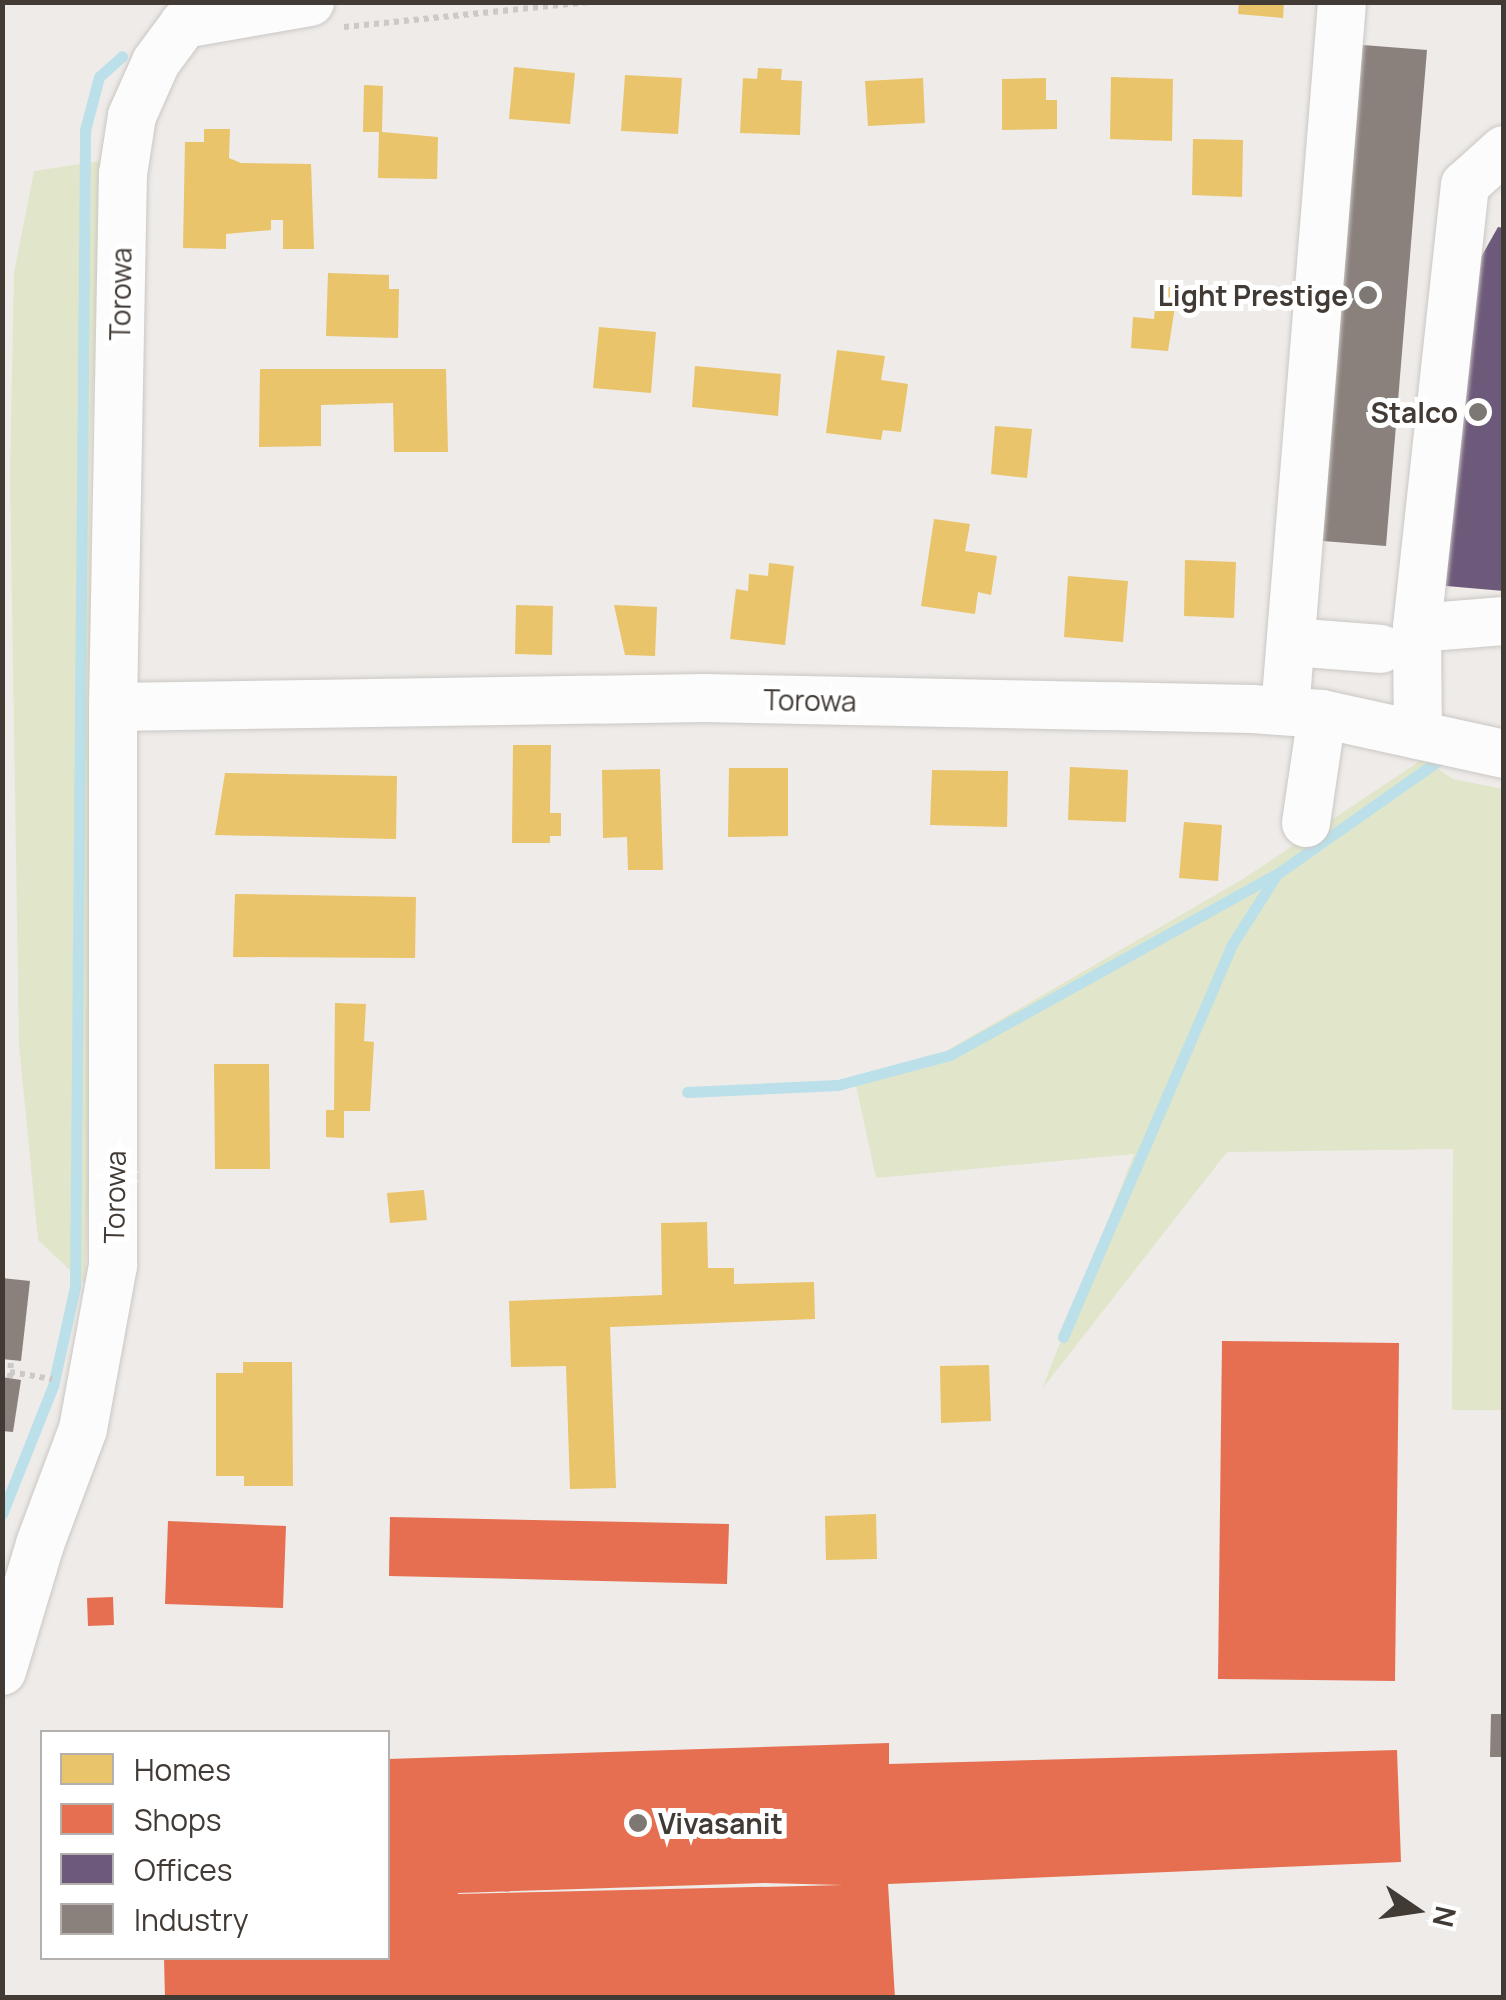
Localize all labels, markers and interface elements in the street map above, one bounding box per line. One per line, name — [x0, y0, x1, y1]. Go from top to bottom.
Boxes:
street label: Torowa — [102, 247, 138, 341]
place label: Light Prestige — [1158, 278, 1348, 312]
marker: Light Prestige — [1357, 284, 1379, 306]
place label: Stalco — [1370, 395, 1458, 429]
marker: Stalco — [1467, 401, 1489, 423]
street label: Torowa — [763, 682, 857, 718]
street label: Torowa — [96, 1150, 132, 1244]
legend — [40, 1730, 390, 1960]
text: Homes — [134, 1749, 231, 1790]
text: Shops — [134, 1799, 221, 1840]
place label: Vivasanit — [658, 1806, 783, 1840]
marker: Vivasanit — [627, 1812, 649, 1834]
text: Offices — [134, 1849, 232, 1890]
north arrow — [1366, 1860, 1466, 1960]
text: Industry — [134, 1899, 249, 1940]
text: N — [1424, 1903, 1466, 1931]

